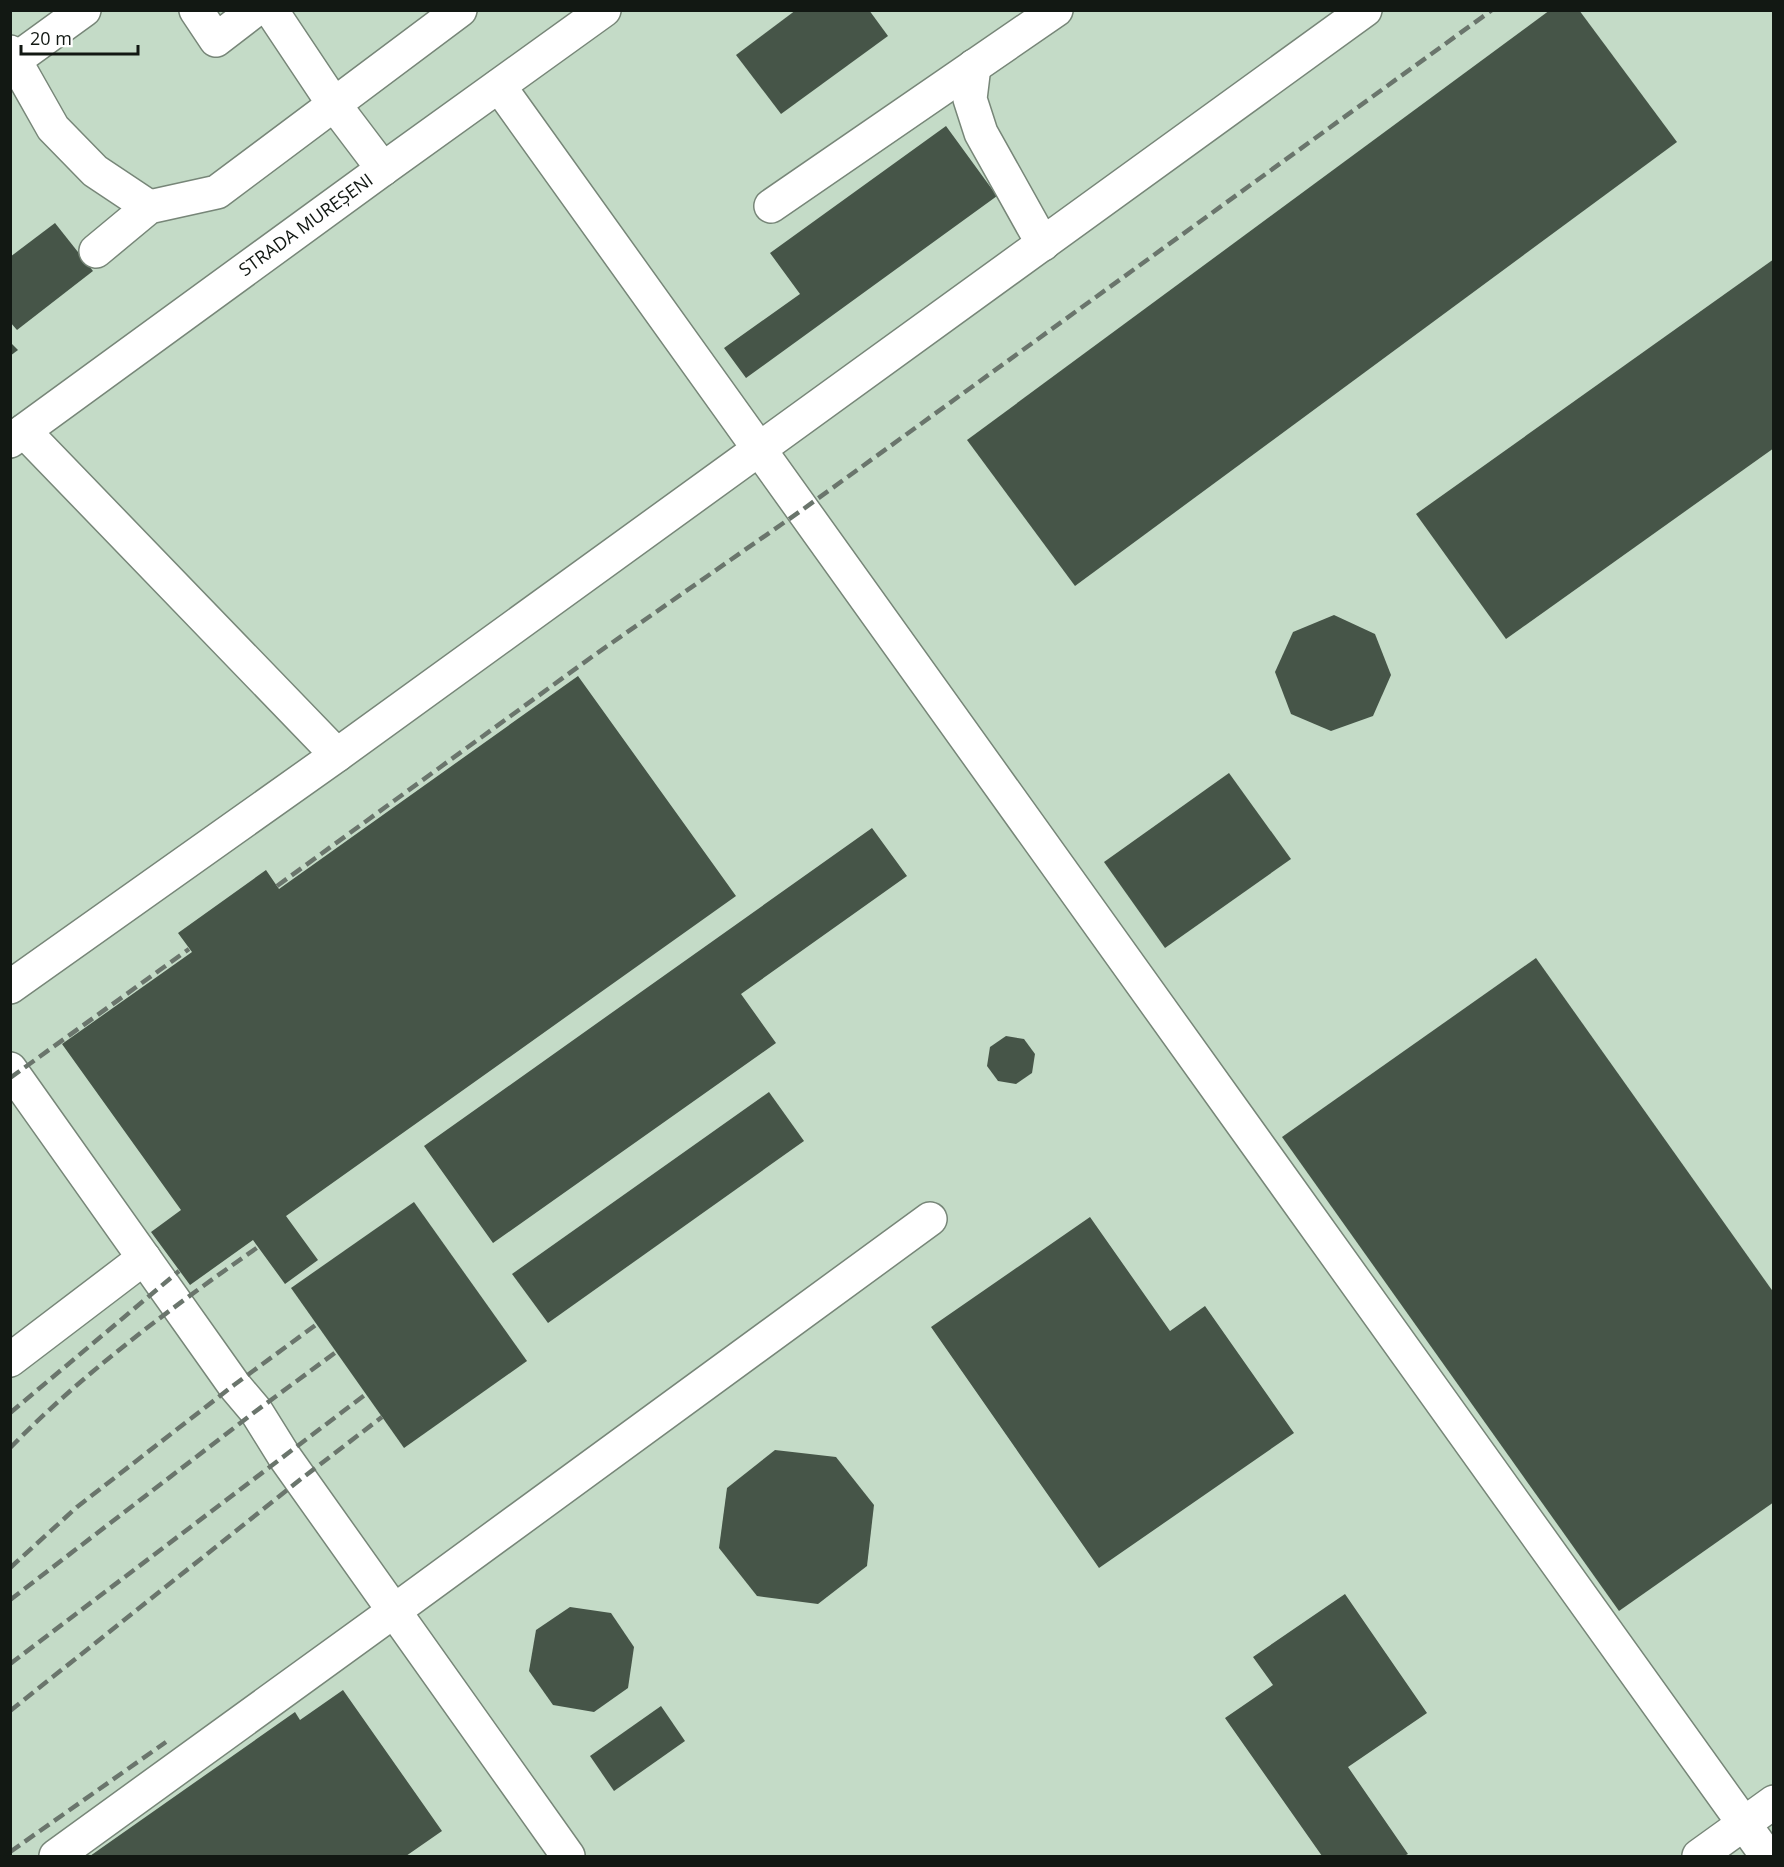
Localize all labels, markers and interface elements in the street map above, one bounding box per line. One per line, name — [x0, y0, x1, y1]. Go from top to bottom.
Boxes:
scale bar — [21, 18, 138, 56]
text: 20 m — [30, 26, 72, 50]
street label: STRADA MUREȘENI — [234, 167, 377, 281]

